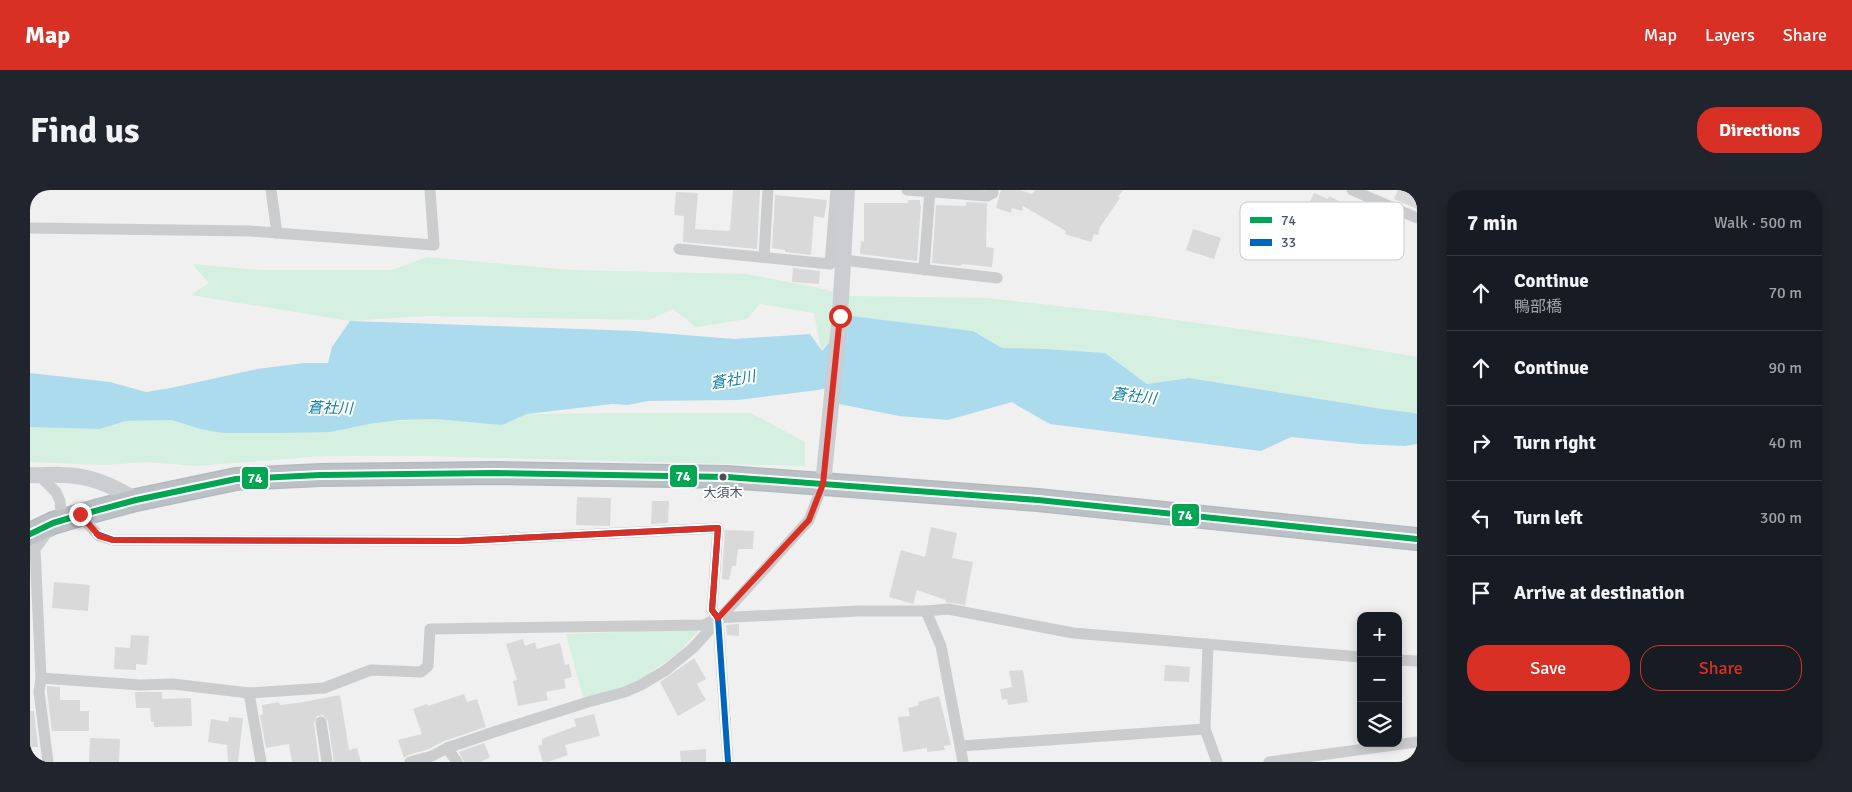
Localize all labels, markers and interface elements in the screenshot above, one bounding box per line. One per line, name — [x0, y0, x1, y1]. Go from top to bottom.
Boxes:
text: Map — [25, 20, 70, 50]
text: Map — [1644, 24, 1677, 46]
text: Layers — [1705, 24, 1755, 46]
text: Share — [1783, 24, 1827, 46]
button: Directions — [1697, 107, 1822, 153]
text: Find us — [30, 109, 140, 152]
legend — [1240, 202, 1404, 260]
text: 7 min — [1467, 210, 1518, 236]
text: 74 — [1281, 212, 1297, 229]
text: Walk · 500 m — [1714, 213, 1802, 233]
text: 33 — [1281, 234, 1296, 251]
text: Continue — [1514, 269, 1589, 293]
icon: ahead — [1467, 279, 1495, 307]
text: 70 m — [1768, 283, 1802, 303]
text: 鴨部橋 — [1514, 297, 1562, 317]
route start — [829, 305, 852, 328]
icon: ahead — [1467, 354, 1495, 382]
text: Continue — [1514, 356, 1589, 380]
text: 90 m — [1768, 358, 1802, 378]
water label: 蒼社川 — [709, 367, 759, 393]
water label: 蒼社川 — [1111, 384, 1159, 408]
water label: 蒼社川 — [307, 399, 355, 417]
icon: right — [1467, 429, 1495, 457]
text: Turn right — [1514, 431, 1596, 455]
text: 40 m — [1768, 433, 1802, 453]
line badge: 74 — [669, 464, 698, 488]
line badge: 74 — [241, 466, 269, 490]
text: 74 — [675, 468, 691, 485]
text: 74 — [247, 470, 263, 487]
marker: 大須木 — [718, 472, 728, 482]
place label: 大須木 — [703, 485, 743, 501]
route end — [69, 503, 92, 526]
line badge: 74 — [1171, 503, 1200, 527]
icon: left — [1467, 504, 1495, 532]
text: Turn left — [1514, 506, 1583, 530]
text: 74 — [1177, 507, 1193, 524]
text: 300 m — [1760, 508, 1802, 528]
icon: arrive — [1467, 579, 1495, 607]
text: Arrive at destination — [1514, 581, 1685, 605]
map controls — [1357, 612, 1402, 747]
button: + — [1357, 612, 1402, 657]
button: Save — [1467, 645, 1630, 691]
button: Share — [1640, 645, 1802, 691]
button: − — [1357, 657, 1402, 702]
button: layers — [1357, 702, 1402, 747]

